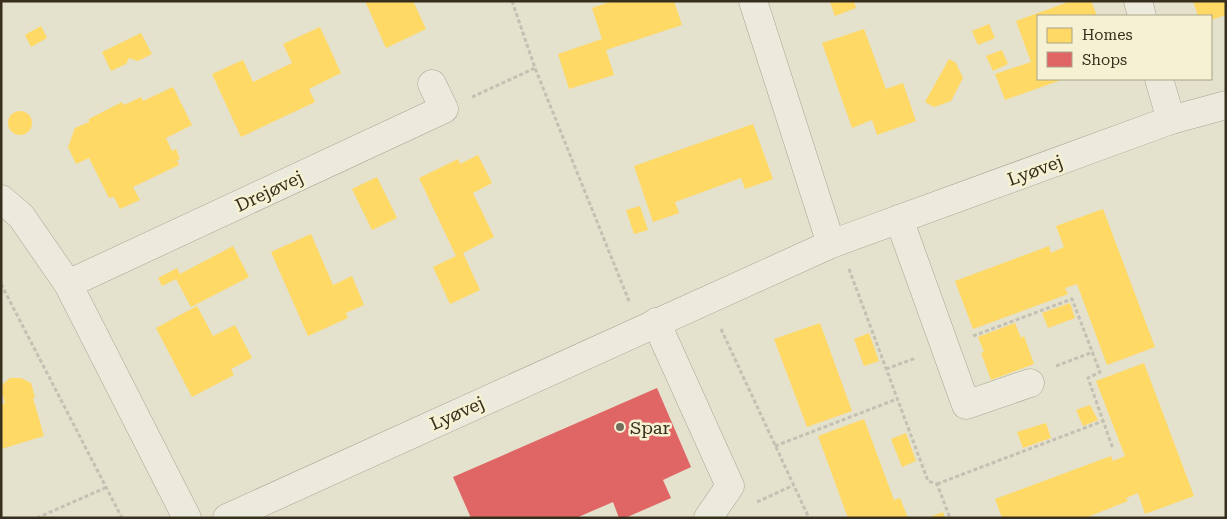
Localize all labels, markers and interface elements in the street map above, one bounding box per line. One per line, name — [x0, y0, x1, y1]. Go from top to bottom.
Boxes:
legend — [1037, 15, 1212, 80]
text: Homes — [1082, 26, 1133, 44]
text: Shops — [1082, 51, 1127, 69]
street label: Lyøvej — [1005, 150, 1065, 190]
street label: Drejøvej — [232, 166, 306, 216]
street label: Lyøvej — [427, 392, 487, 434]
place label: Spar — [630, 417, 670, 438]
marker: Spar — [614, 421, 626, 433]

